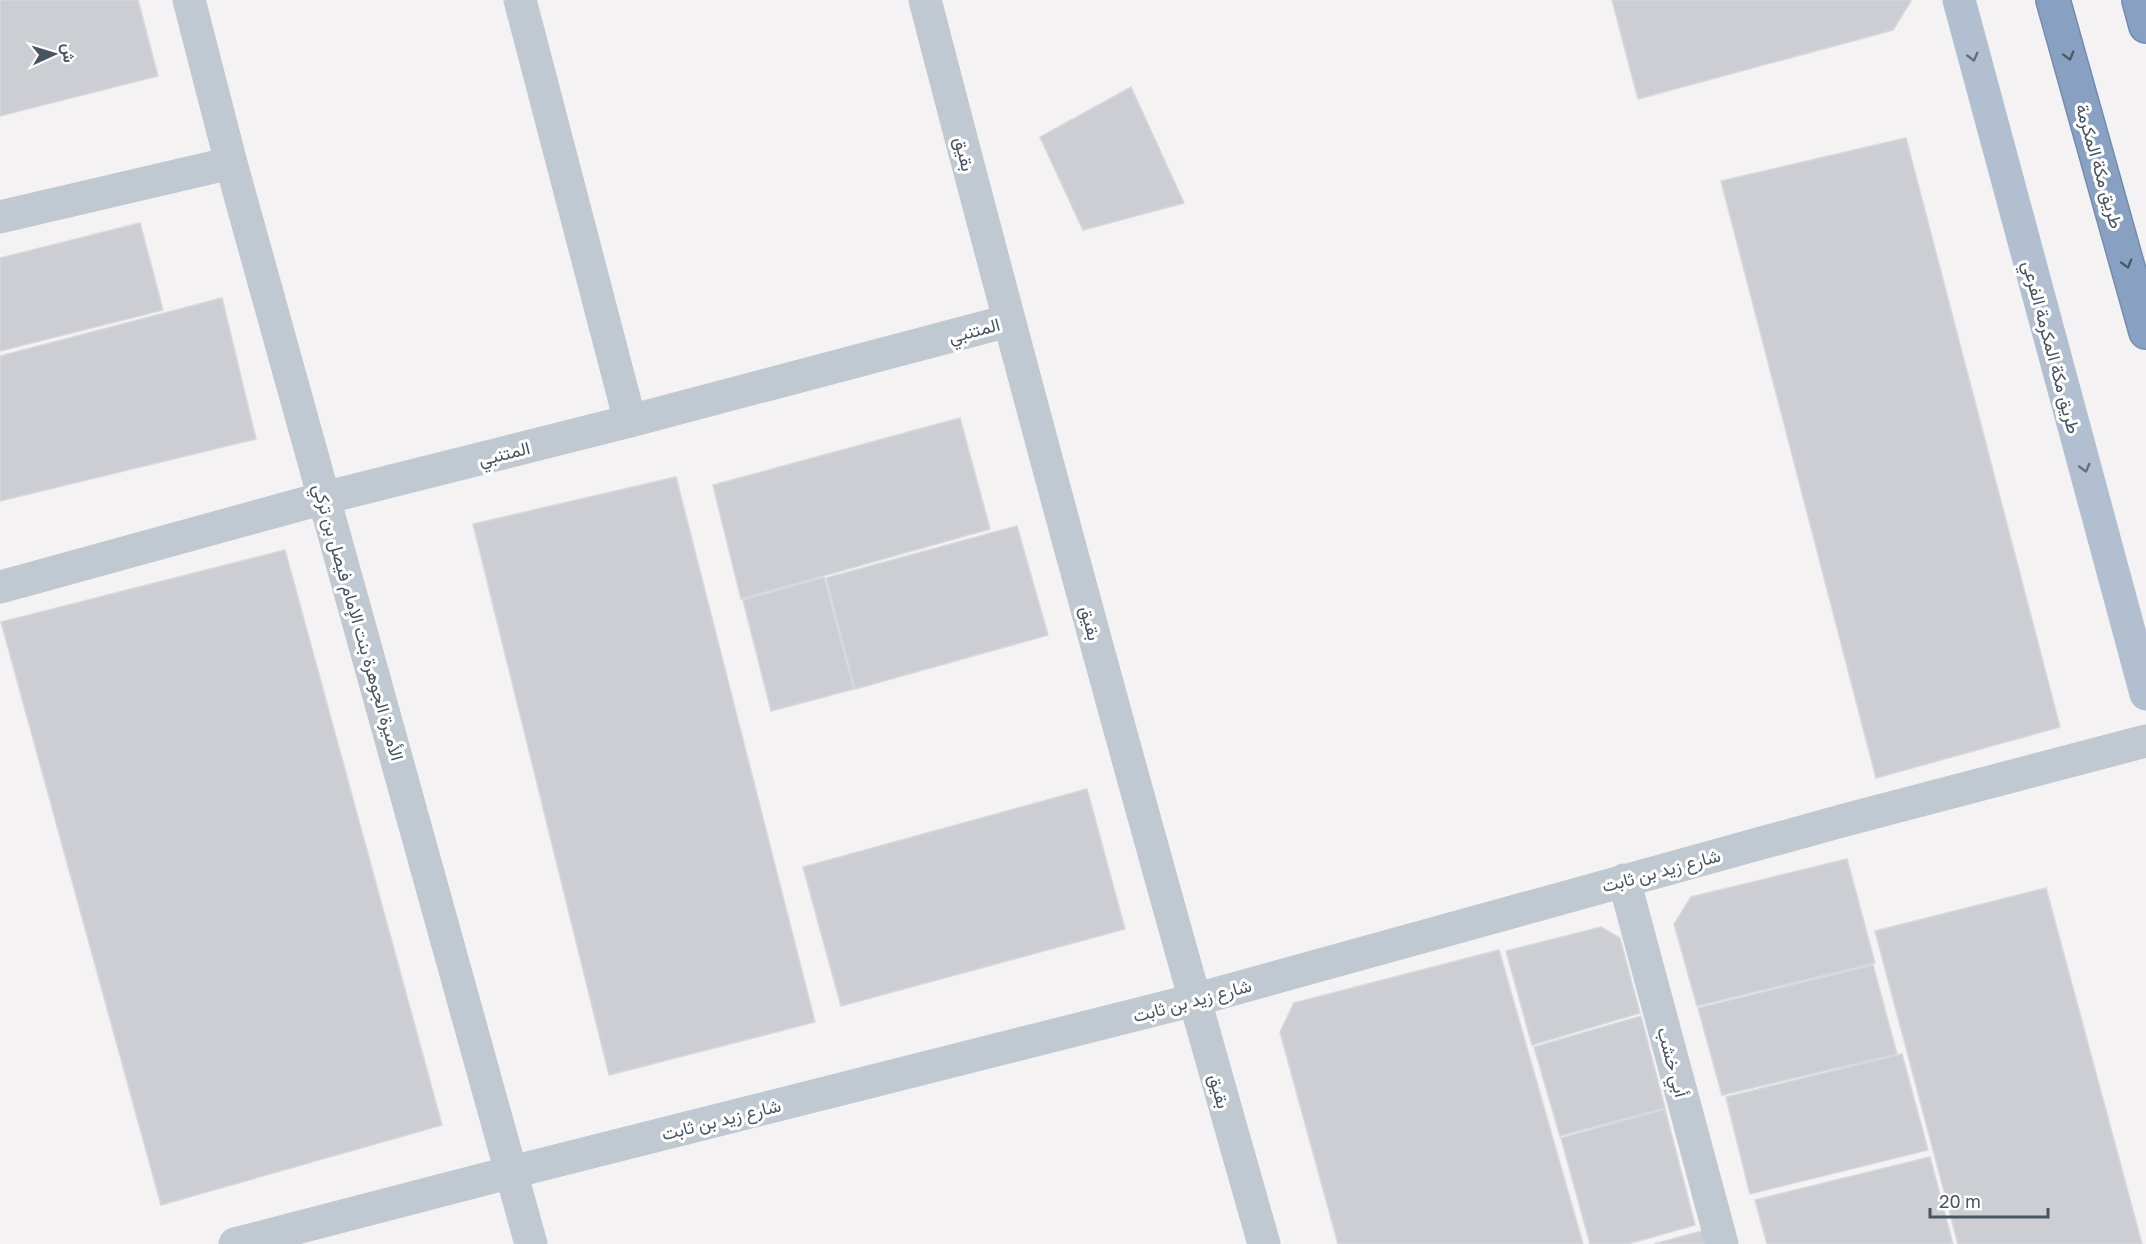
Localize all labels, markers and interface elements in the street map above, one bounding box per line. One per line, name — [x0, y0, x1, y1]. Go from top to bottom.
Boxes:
north arrow — [24, 24, 84, 84]
text: ش — [58, 43, 80, 63]
one-way arrow — [2062, 50, 2074, 61]
one-way arrow — [1966, 52, 1979, 62]
street label: طريق مكة المكرمة — [2071, 101, 2128, 231]
street label: بقيق — [949, 135, 980, 174]
street label: طريق مكة المكرمة الفرعي — [2014, 258, 2086, 437]
one-way arrow — [2120, 259, 2132, 269]
street label: المتنبي — [946, 313, 1003, 352]
street label: المتنبي — [476, 436, 533, 475]
one-way arrow — [2077, 463, 2090, 473]
street label: الأميرة الجوهرة بنت الإمام فيصل بن تركي — [304, 481, 409, 764]
street label: بقيق — [1075, 603, 1106, 643]
street label: شارع زيد بن ثابت — [1599, 844, 1723, 898]
street label: شارع زيد بن ثابت — [1130, 974, 1254, 1028]
street label: أبي خشب — [1648, 1025, 1693, 1101]
street label: بقيق — [1204, 1071, 1235, 1111]
street label: شارع زيد بن ثابت — [659, 1094, 783, 1146]
scale bar — [1930, 1181, 2048, 1219]
text: 20 m — [1939, 1190, 1981, 1212]

